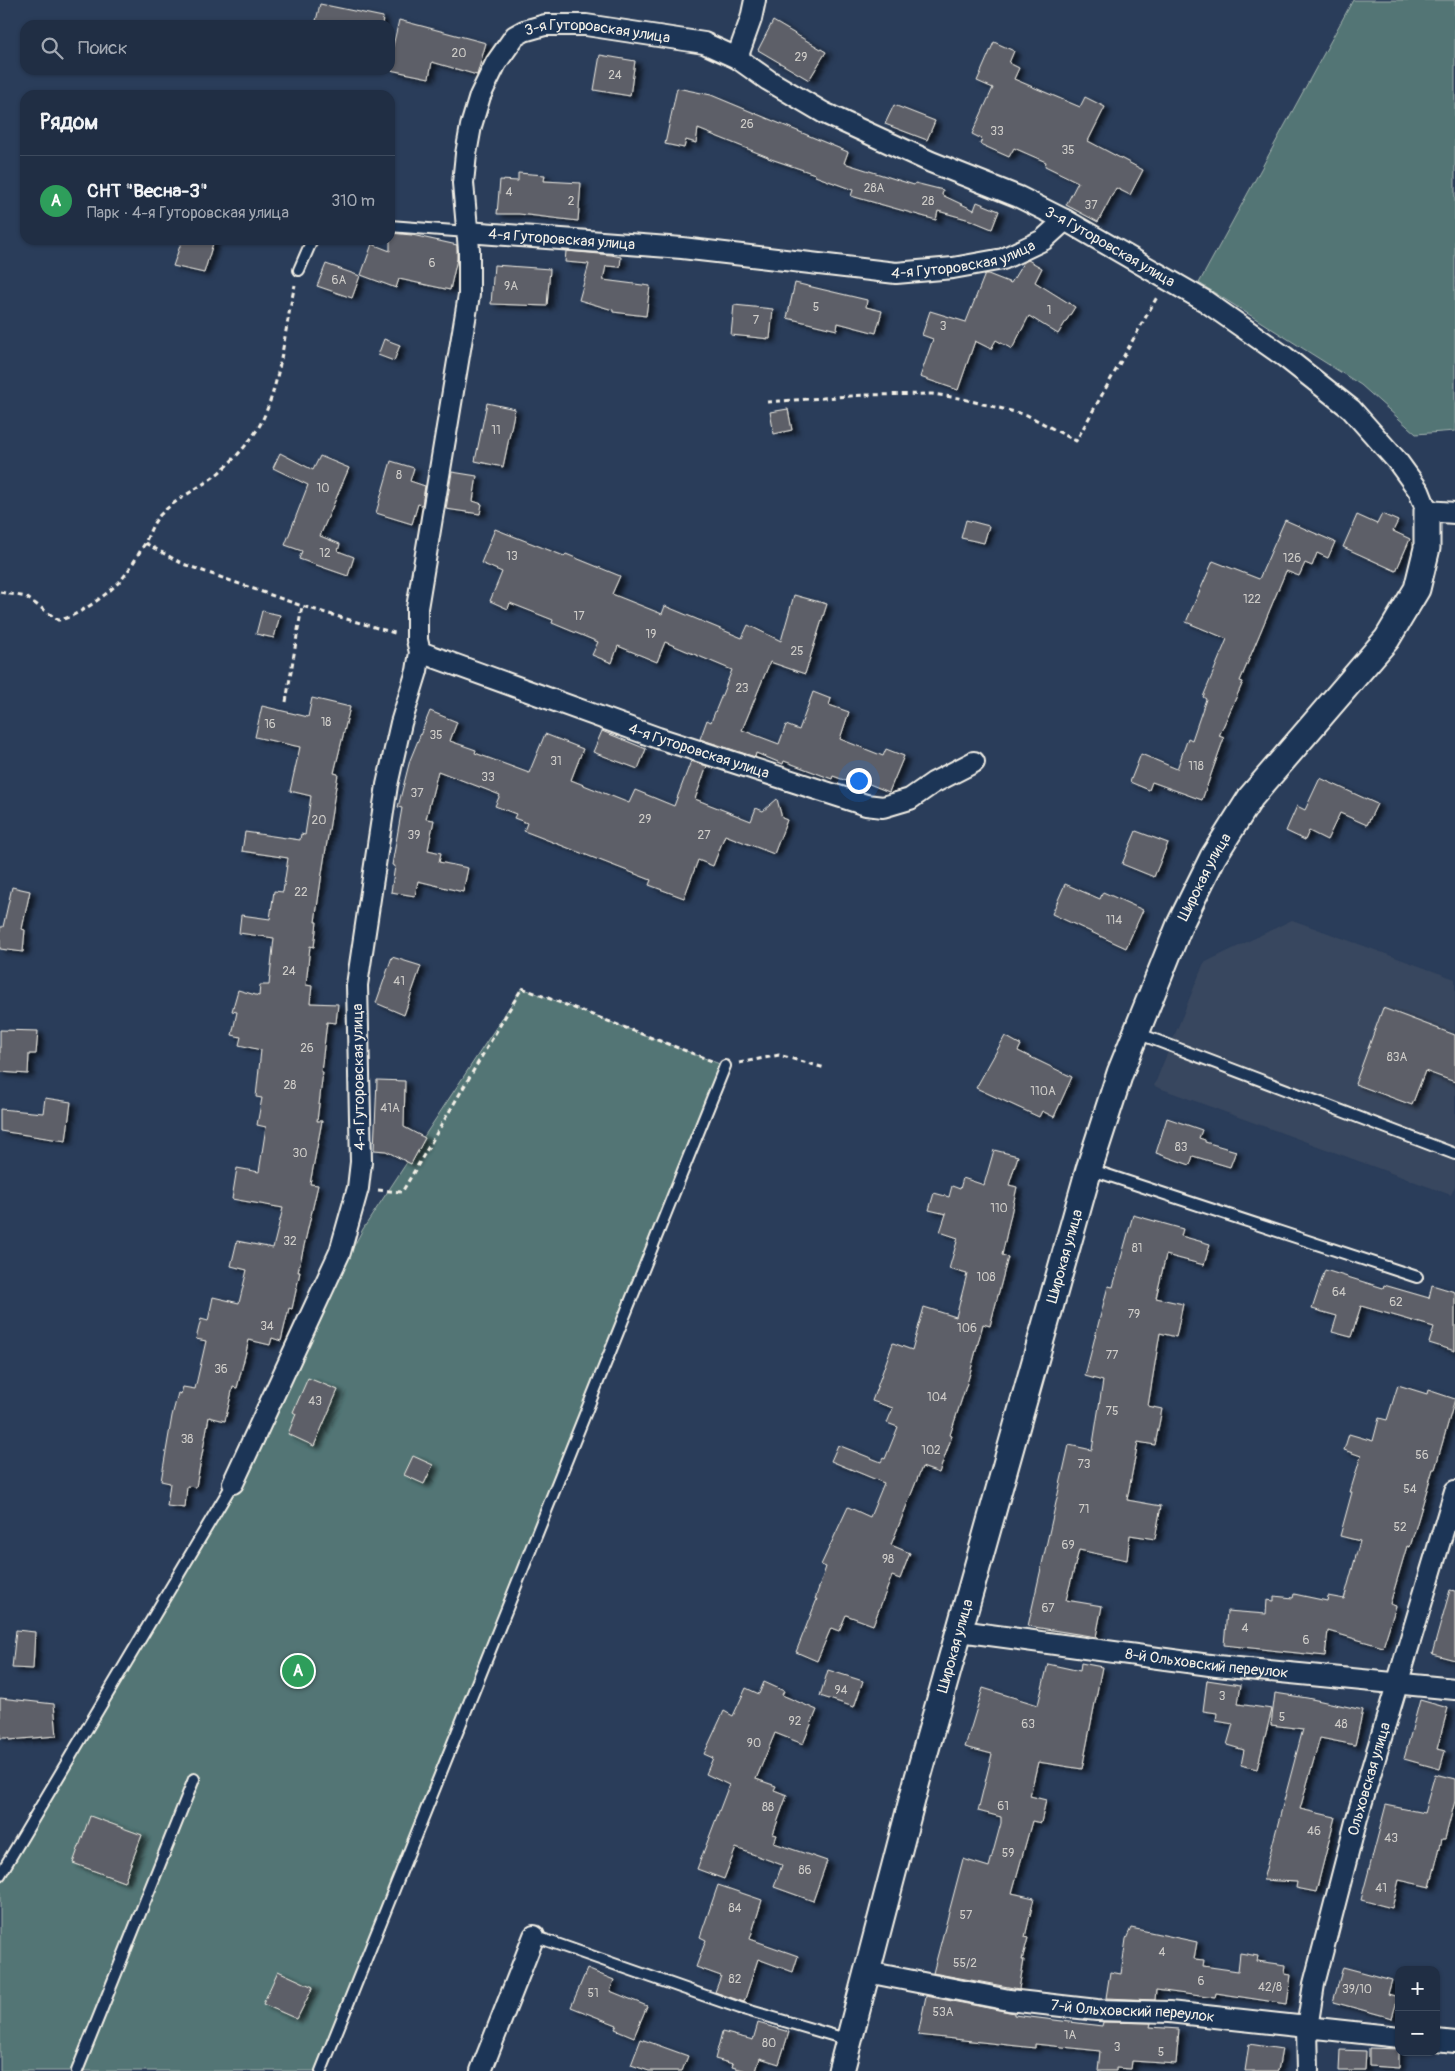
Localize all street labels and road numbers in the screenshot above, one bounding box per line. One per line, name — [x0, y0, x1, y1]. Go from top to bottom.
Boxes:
street label: 3-я Гуторовская улица — [522, 16, 672, 47]
street label: 3-я Гуторовская улица — [1042, 202, 1178, 291]
street label: 4-я Гуторовская улица — [488, 224, 636, 254]
street label: 4-я Гуторовская улица — [890, 236, 1038, 283]
street label: 4-я Гуторовская улица — [626, 719, 772, 783]
street label: Широкая улица — [1174, 829, 1235, 924]
street label: 4-я Гуторовская улица — [348, 1003, 370, 1151]
street label: Широкая улица — [1042, 1207, 1087, 1305]
street label: Широкая улица — [933, 1597, 977, 1695]
street label: 8-й Ольховский переулок — [1124, 1644, 1289, 1682]
street label: Ольховская улица — [1343, 1720, 1395, 1838]
street label: 7-й Ольховский переулок — [1050, 1995, 1216, 2026]

